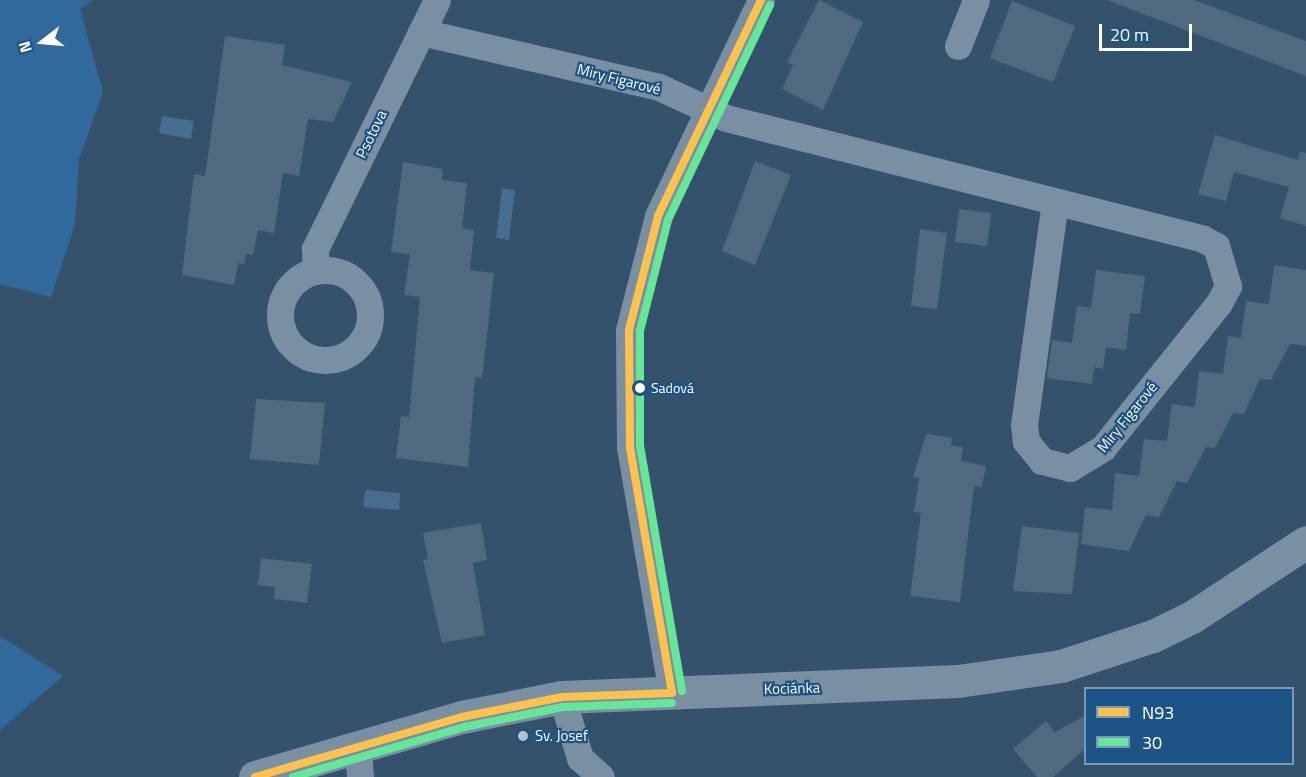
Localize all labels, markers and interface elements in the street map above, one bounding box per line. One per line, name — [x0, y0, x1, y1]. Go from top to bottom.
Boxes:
north arrow — [12, 12, 72, 72]
scale bar — [1102, 12, 1195, 50]
text: 20 m — [1110, 21, 1149, 48]
text: N — [12, 38, 38, 56]
street label: Miry Figarové — [575, 60, 663, 98]
street label: Psotova — [352, 107, 390, 161]
street label: Miry Figarové — [1093, 378, 1161, 456]
place label: Sadová — [651, 380, 694, 396]
marker: Sadová — [634, 382, 646, 394]
street label: Kociánka — [764, 678, 820, 698]
legend — [1084, 687, 1294, 765]
text: N93 — [1142, 699, 1174, 726]
place label: Sv. Josef — [535, 727, 588, 745]
marker: Sv. Josef — [516, 729, 530, 743]
text: 30 — [1142, 729, 1162, 756]

